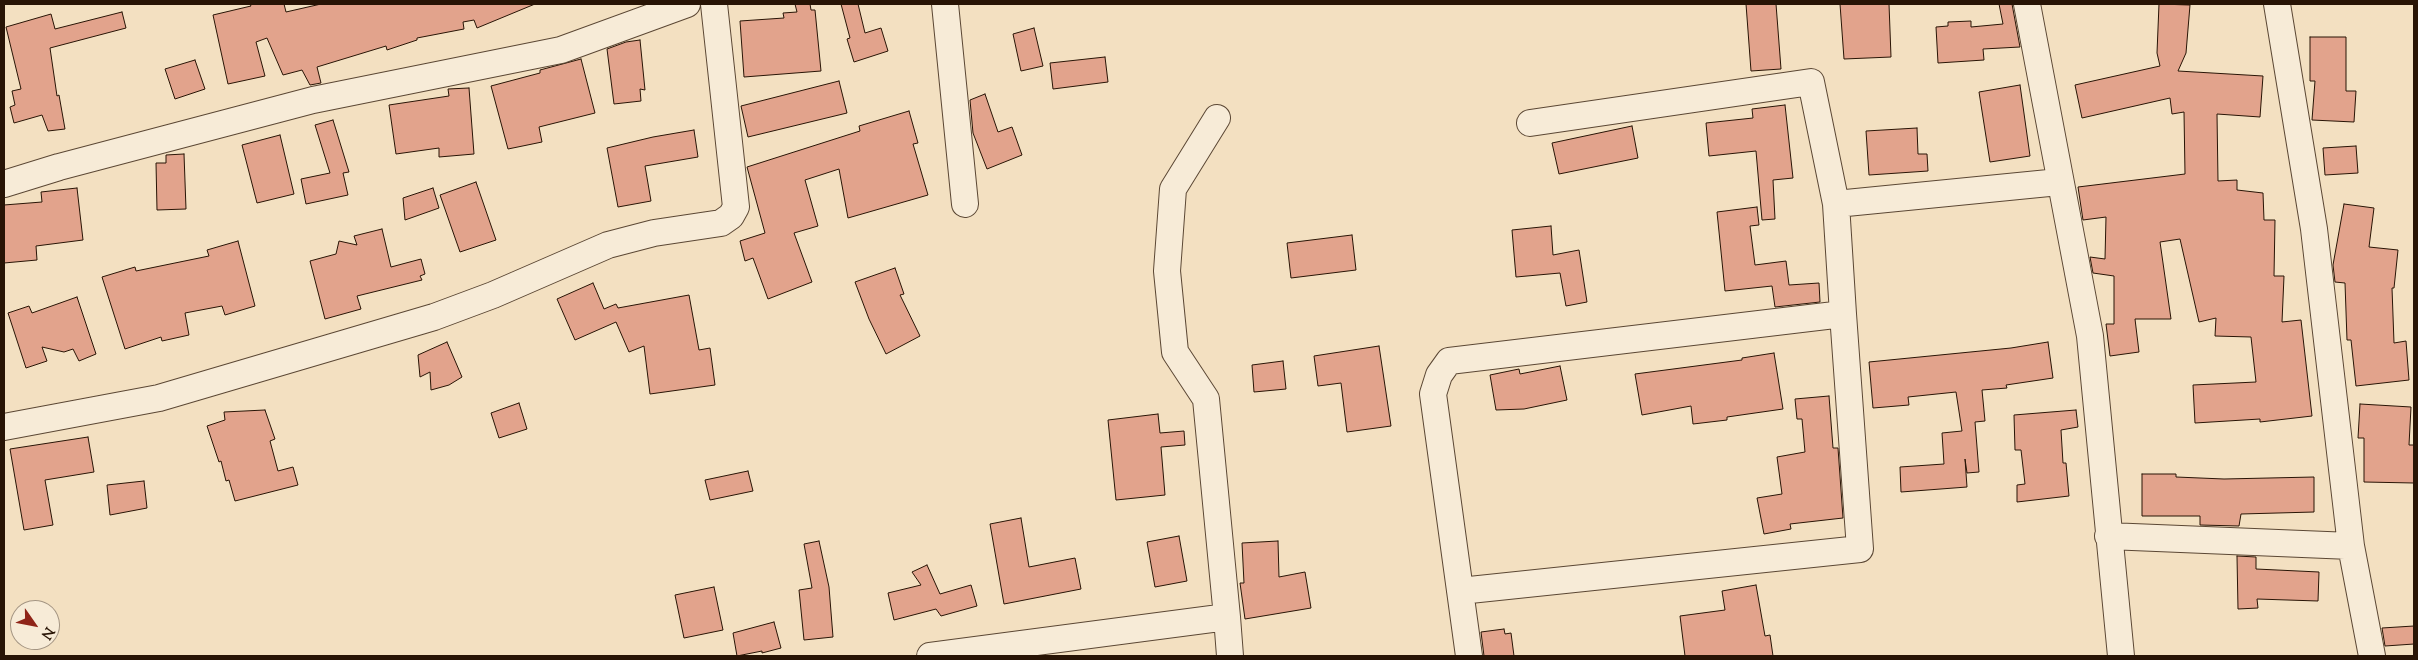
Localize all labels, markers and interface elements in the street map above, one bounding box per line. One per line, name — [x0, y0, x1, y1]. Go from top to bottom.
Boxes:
north arrow — [10, 600, 60, 650]
text: N — [35, 622, 58, 643]

